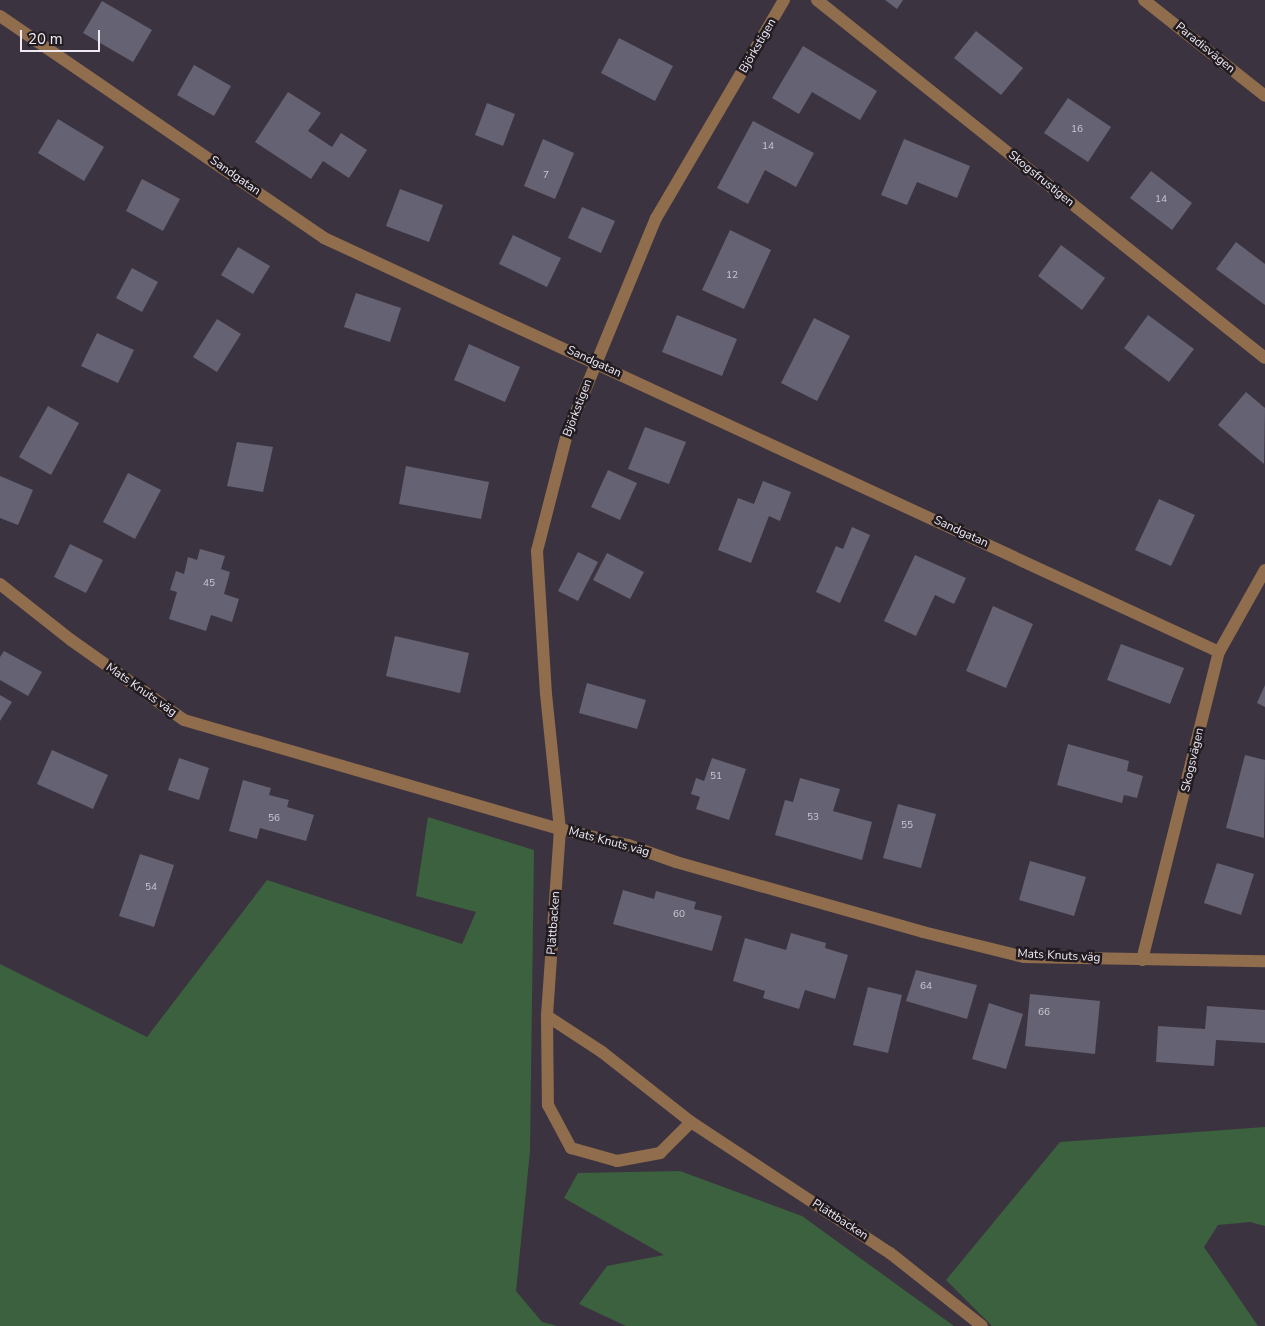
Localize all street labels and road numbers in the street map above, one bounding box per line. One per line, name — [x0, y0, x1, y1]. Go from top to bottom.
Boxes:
street label: Björkstigen — [737, 16, 779, 76]
street label: Paradisvägen — [1172, 20, 1238, 76]
street label: Skogsfrustigen — [1005, 148, 1077, 210]
street label: Sandgatan — [207, 153, 263, 199]
street label: Sandgatan — [565, 343, 623, 381]
street label: Björkstigen — [560, 377, 596, 439]
street label: Sandgatan — [932, 513, 990, 551]
street label: Mats Knuts väg — [103, 660, 179, 720]
street label: Skogsvägen — [1179, 727, 1207, 793]
street label: Mats Knuts väg — [567, 824, 651, 860]
street label: Plättbacken — [545, 891, 563, 955]
street label: Mats Knuts väg — [1017, 947, 1101, 965]
street label: Plättbacken — [809, 1197, 871, 1243]

